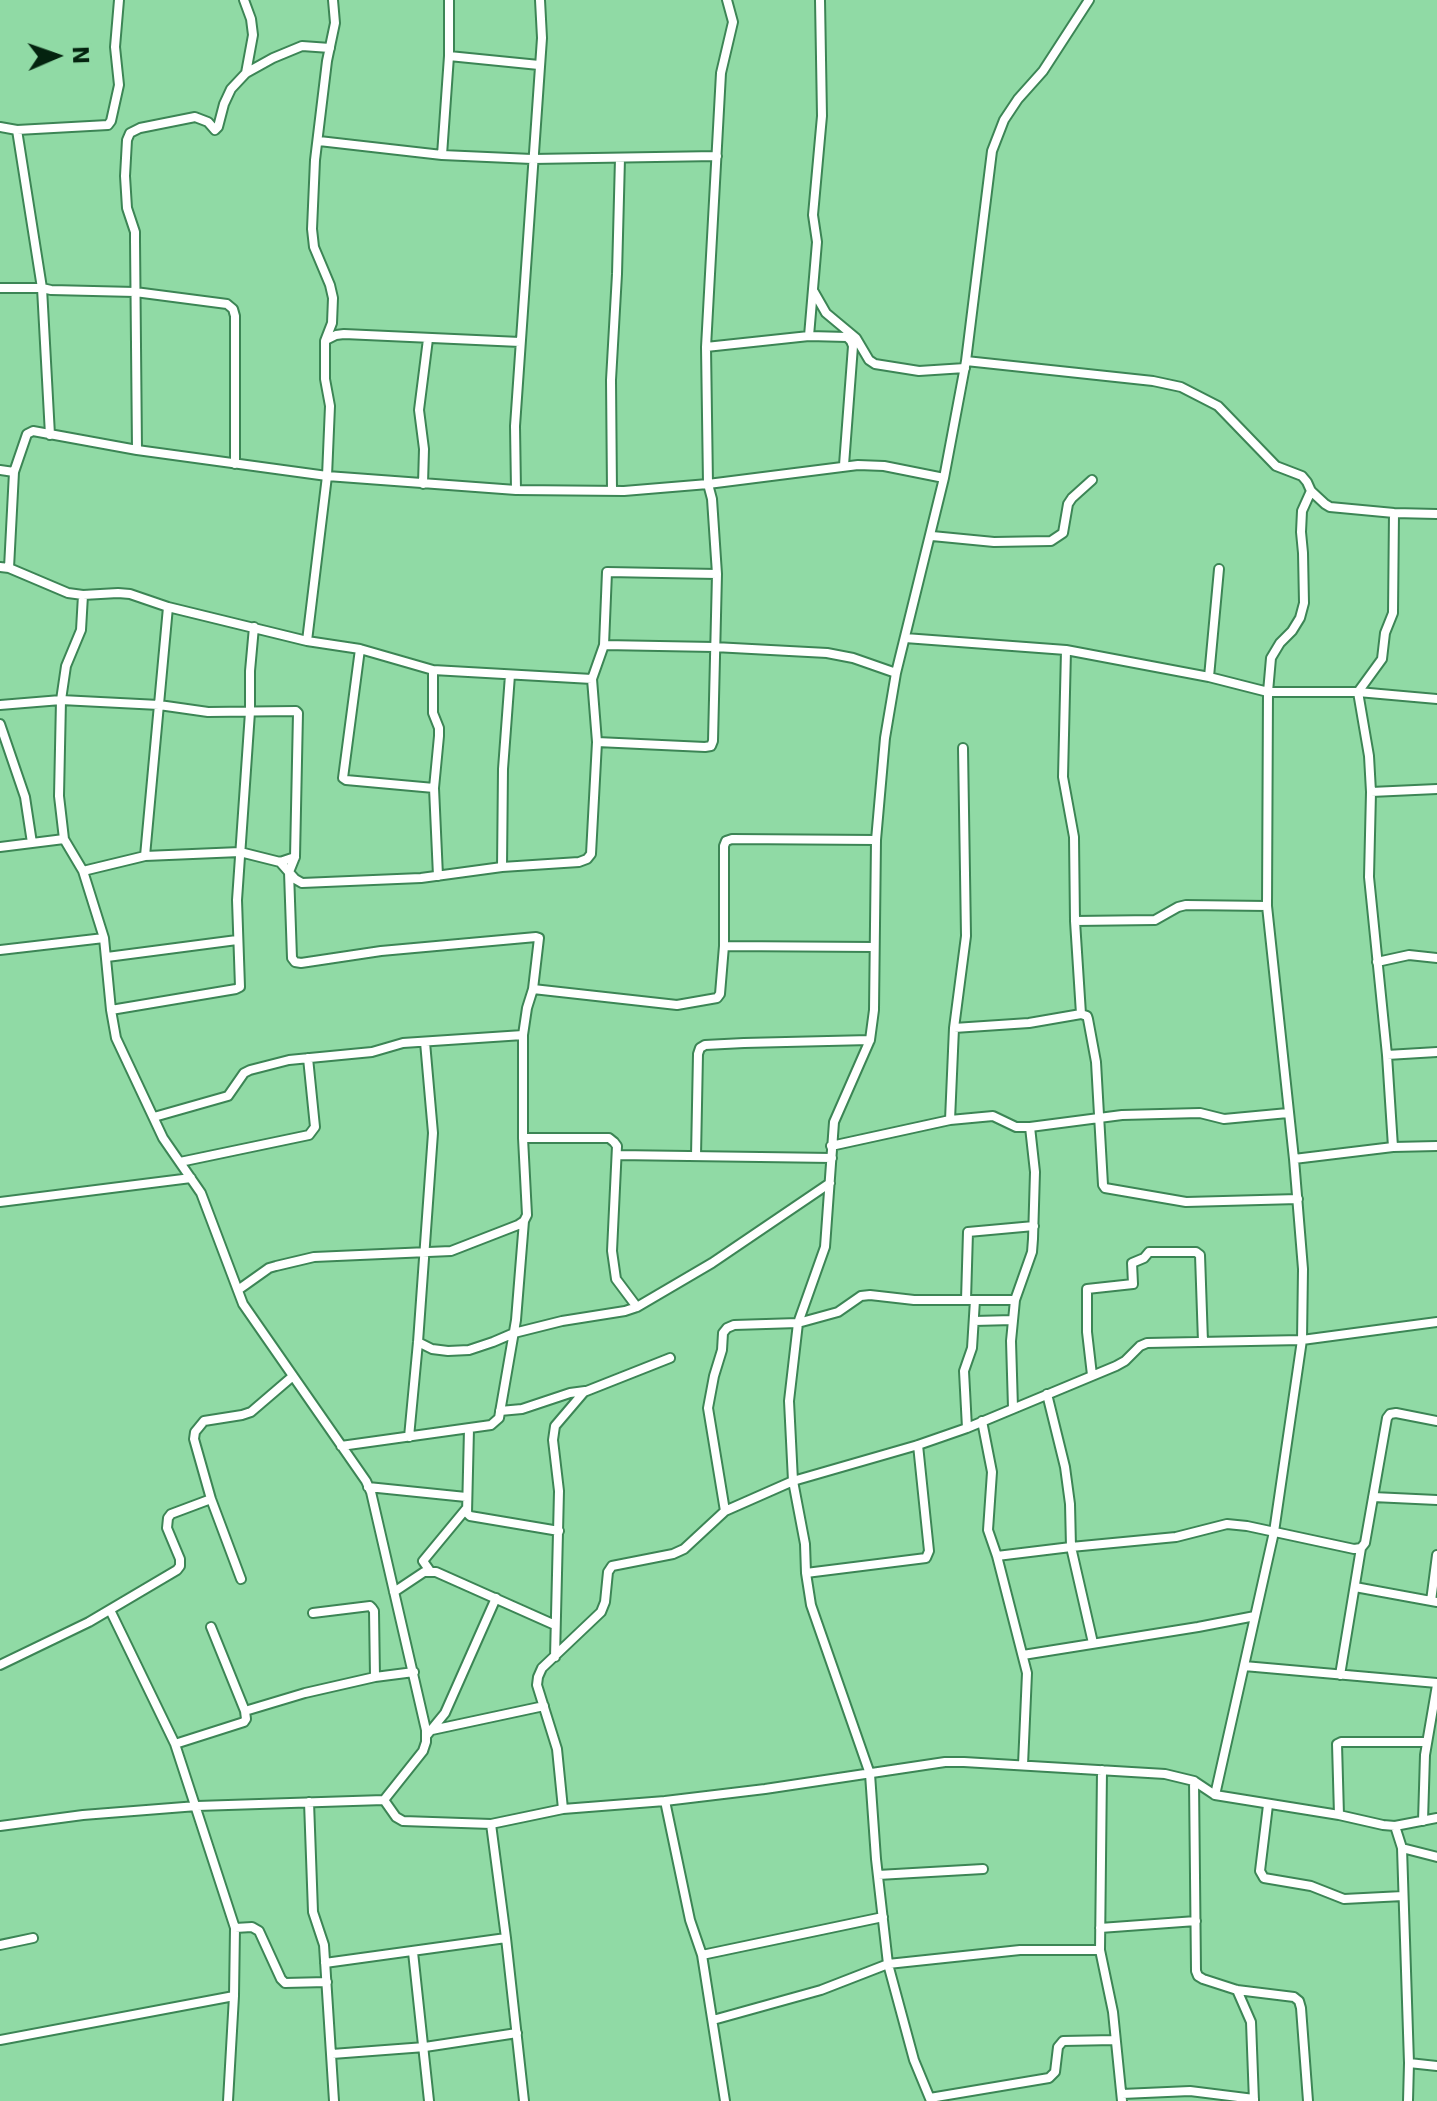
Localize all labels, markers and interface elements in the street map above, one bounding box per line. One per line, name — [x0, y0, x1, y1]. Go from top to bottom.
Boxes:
north arrow — [16, 16, 96, 96]
text: N — [68, 45, 93, 65]

